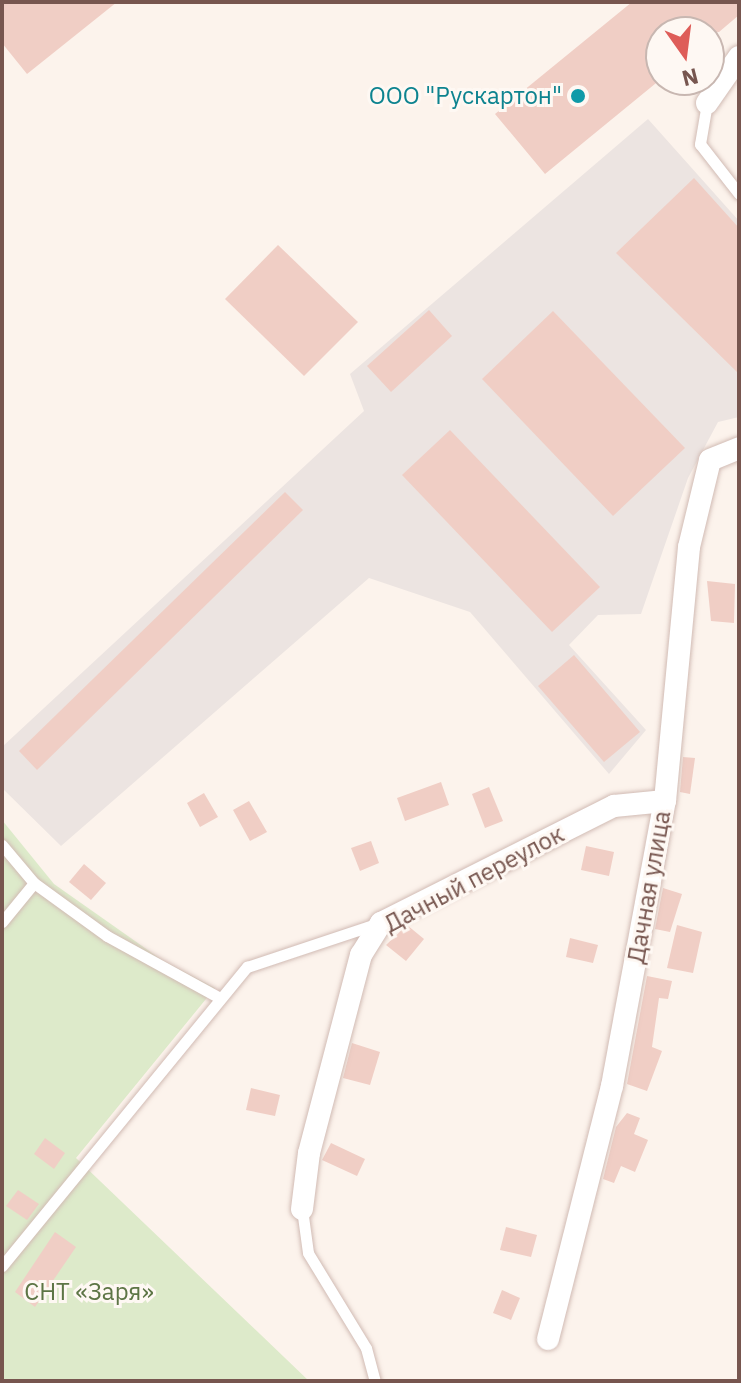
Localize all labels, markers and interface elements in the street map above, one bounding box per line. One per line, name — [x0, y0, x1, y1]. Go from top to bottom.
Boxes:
north arrow — [645, 16, 725, 96]
text: N — [679, 62, 702, 94]
place label: ООО "Рускартон" — [369, 82, 562, 110]
marker: ООО "Рускартон" — [569, 87, 587, 105]
street label: Дачная улица — [621, 808, 677, 966]
street label: Дачный переулок — [379, 819, 569, 939]
park label: СНТ «Заря» — [24, 1278, 154, 1306]

